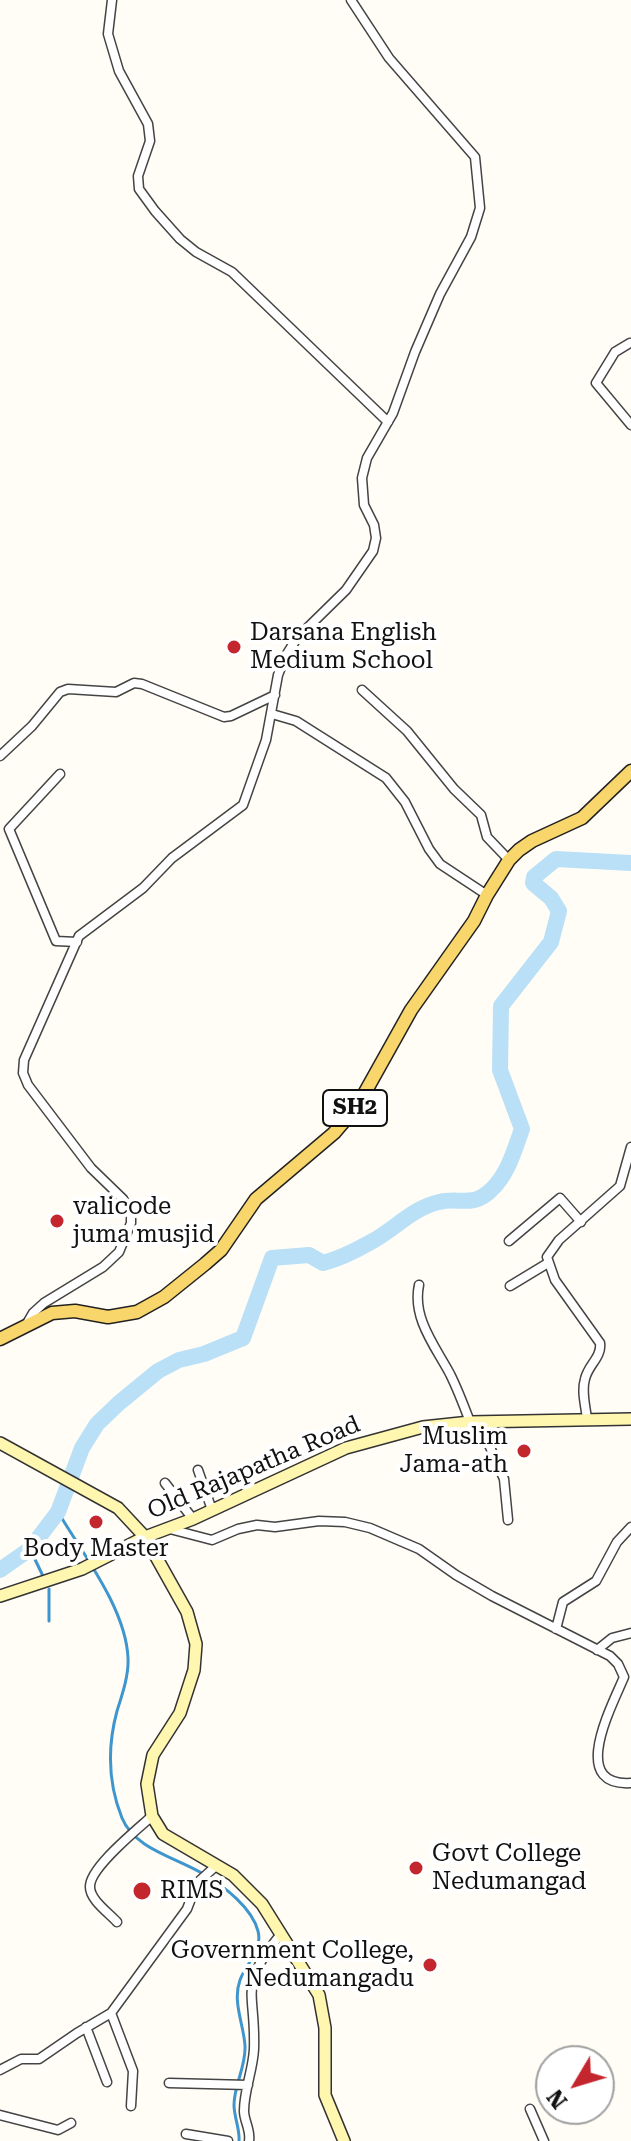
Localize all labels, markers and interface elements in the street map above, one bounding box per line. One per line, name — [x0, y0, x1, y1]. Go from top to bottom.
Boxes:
place label: Darsana English Medium School — [250, 619, 437, 675]
marker: Darsana English Medium School — [225, 638, 243, 656]
road number: SH2 — [323, 1090, 387, 1126]
place label: valicode juma musjid — [73, 1193, 214, 1249]
marker: valicode juma musjid — [48, 1212, 66, 1230]
street label: Old Rajapatha Road — [143, 1410, 365, 1526]
place label: Muslim Jama-ath — [399, 1423, 508, 1479]
marker: Muslim Jama-ath — [515, 1442, 533, 1460]
marker: Body Master — [87, 1513, 105, 1531]
place label: Body Master — [23, 1535, 169, 1563]
place label: Govt College Nedumangad — [432, 1840, 586, 1896]
marker: Govt College Nedumangad — [407, 1859, 425, 1877]
place label: RIMS — [160, 1877, 224, 1905]
marker: RIMS — [131, 1880, 153, 1902]
place label: Government College, Nedumangadu — [171, 1937, 414, 1993]
marker: Government College, Nedumangadu — [421, 1956, 439, 1974]
north arrow — [535, 2045, 615, 2125]
text: N — [542, 2084, 572, 2113]

